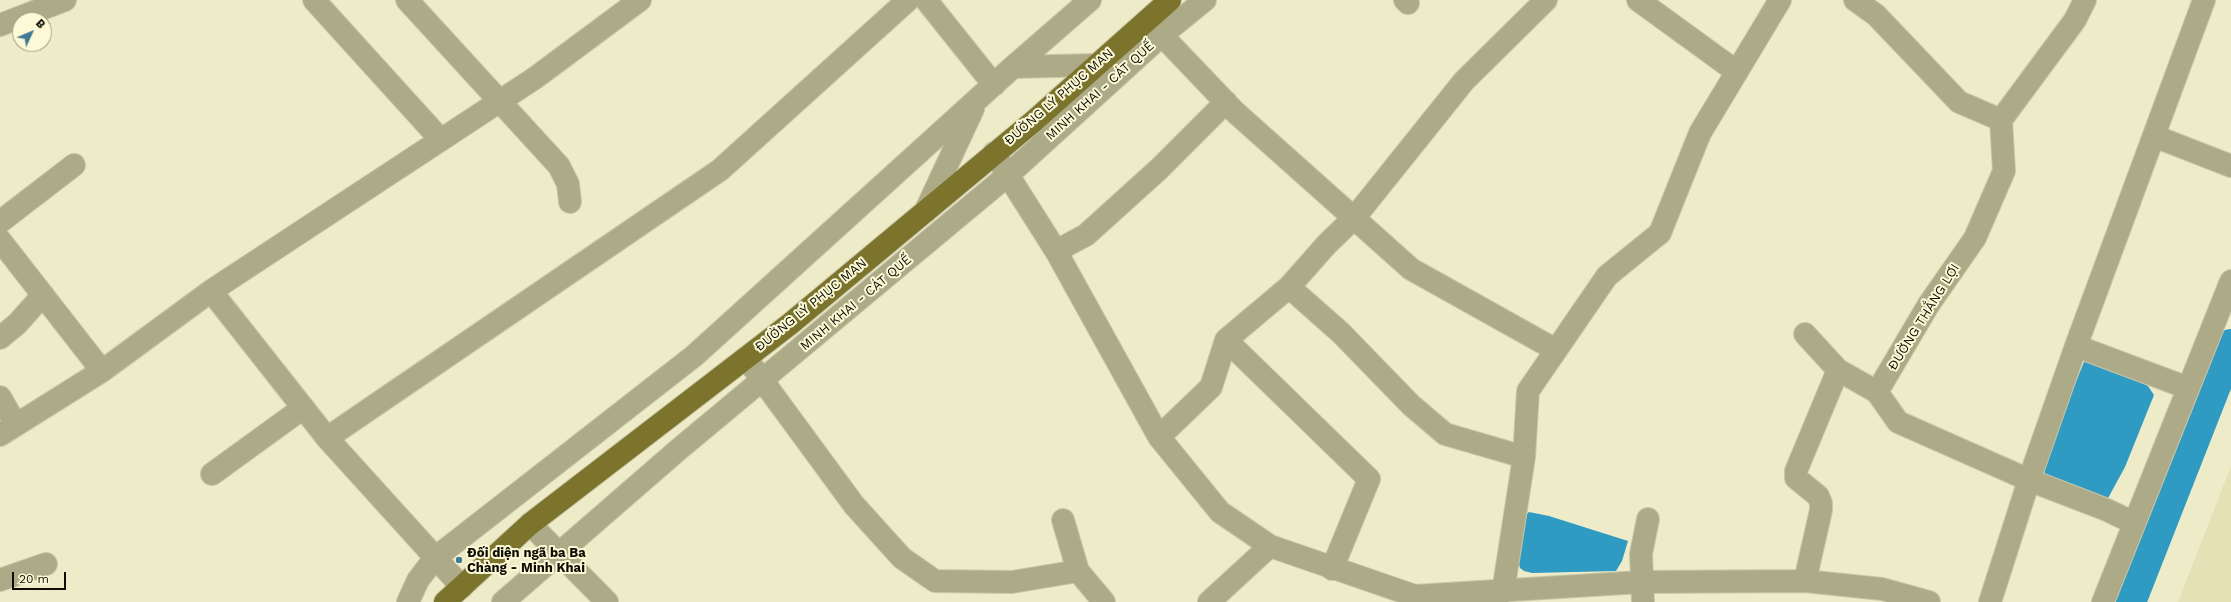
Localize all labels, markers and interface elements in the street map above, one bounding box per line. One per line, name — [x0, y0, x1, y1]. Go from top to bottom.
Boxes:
north arrow — [12, 12, 52, 52]
text: B — [33, 17, 48, 31]
street label: MINH KHAI - CÁT QUẾ — [1043, 38, 1157, 144]
street label: ĐƯỜNG LÝ PHỤC MAN — [1001, 45, 1117, 149]
street label: MINH KHAI - CÁT QUẾ — [797, 252, 915, 354]
street label: ĐƯỜNG LÝ PHỤC MAN — [752, 255, 870, 355]
street label: ĐƯỜNG THẮNG LỢI — [1885, 261, 1963, 373]
place label: Đối diện ngã ba Ba Chàng - Minh Khai — [467, 545, 586, 576]
marker: Đối diện ngã ba Ba Chàng - Minh Khai — [454, 555, 464, 565]
scale bar — [14, 564, 68, 590]
text: 20 m — [19, 572, 49, 586]

